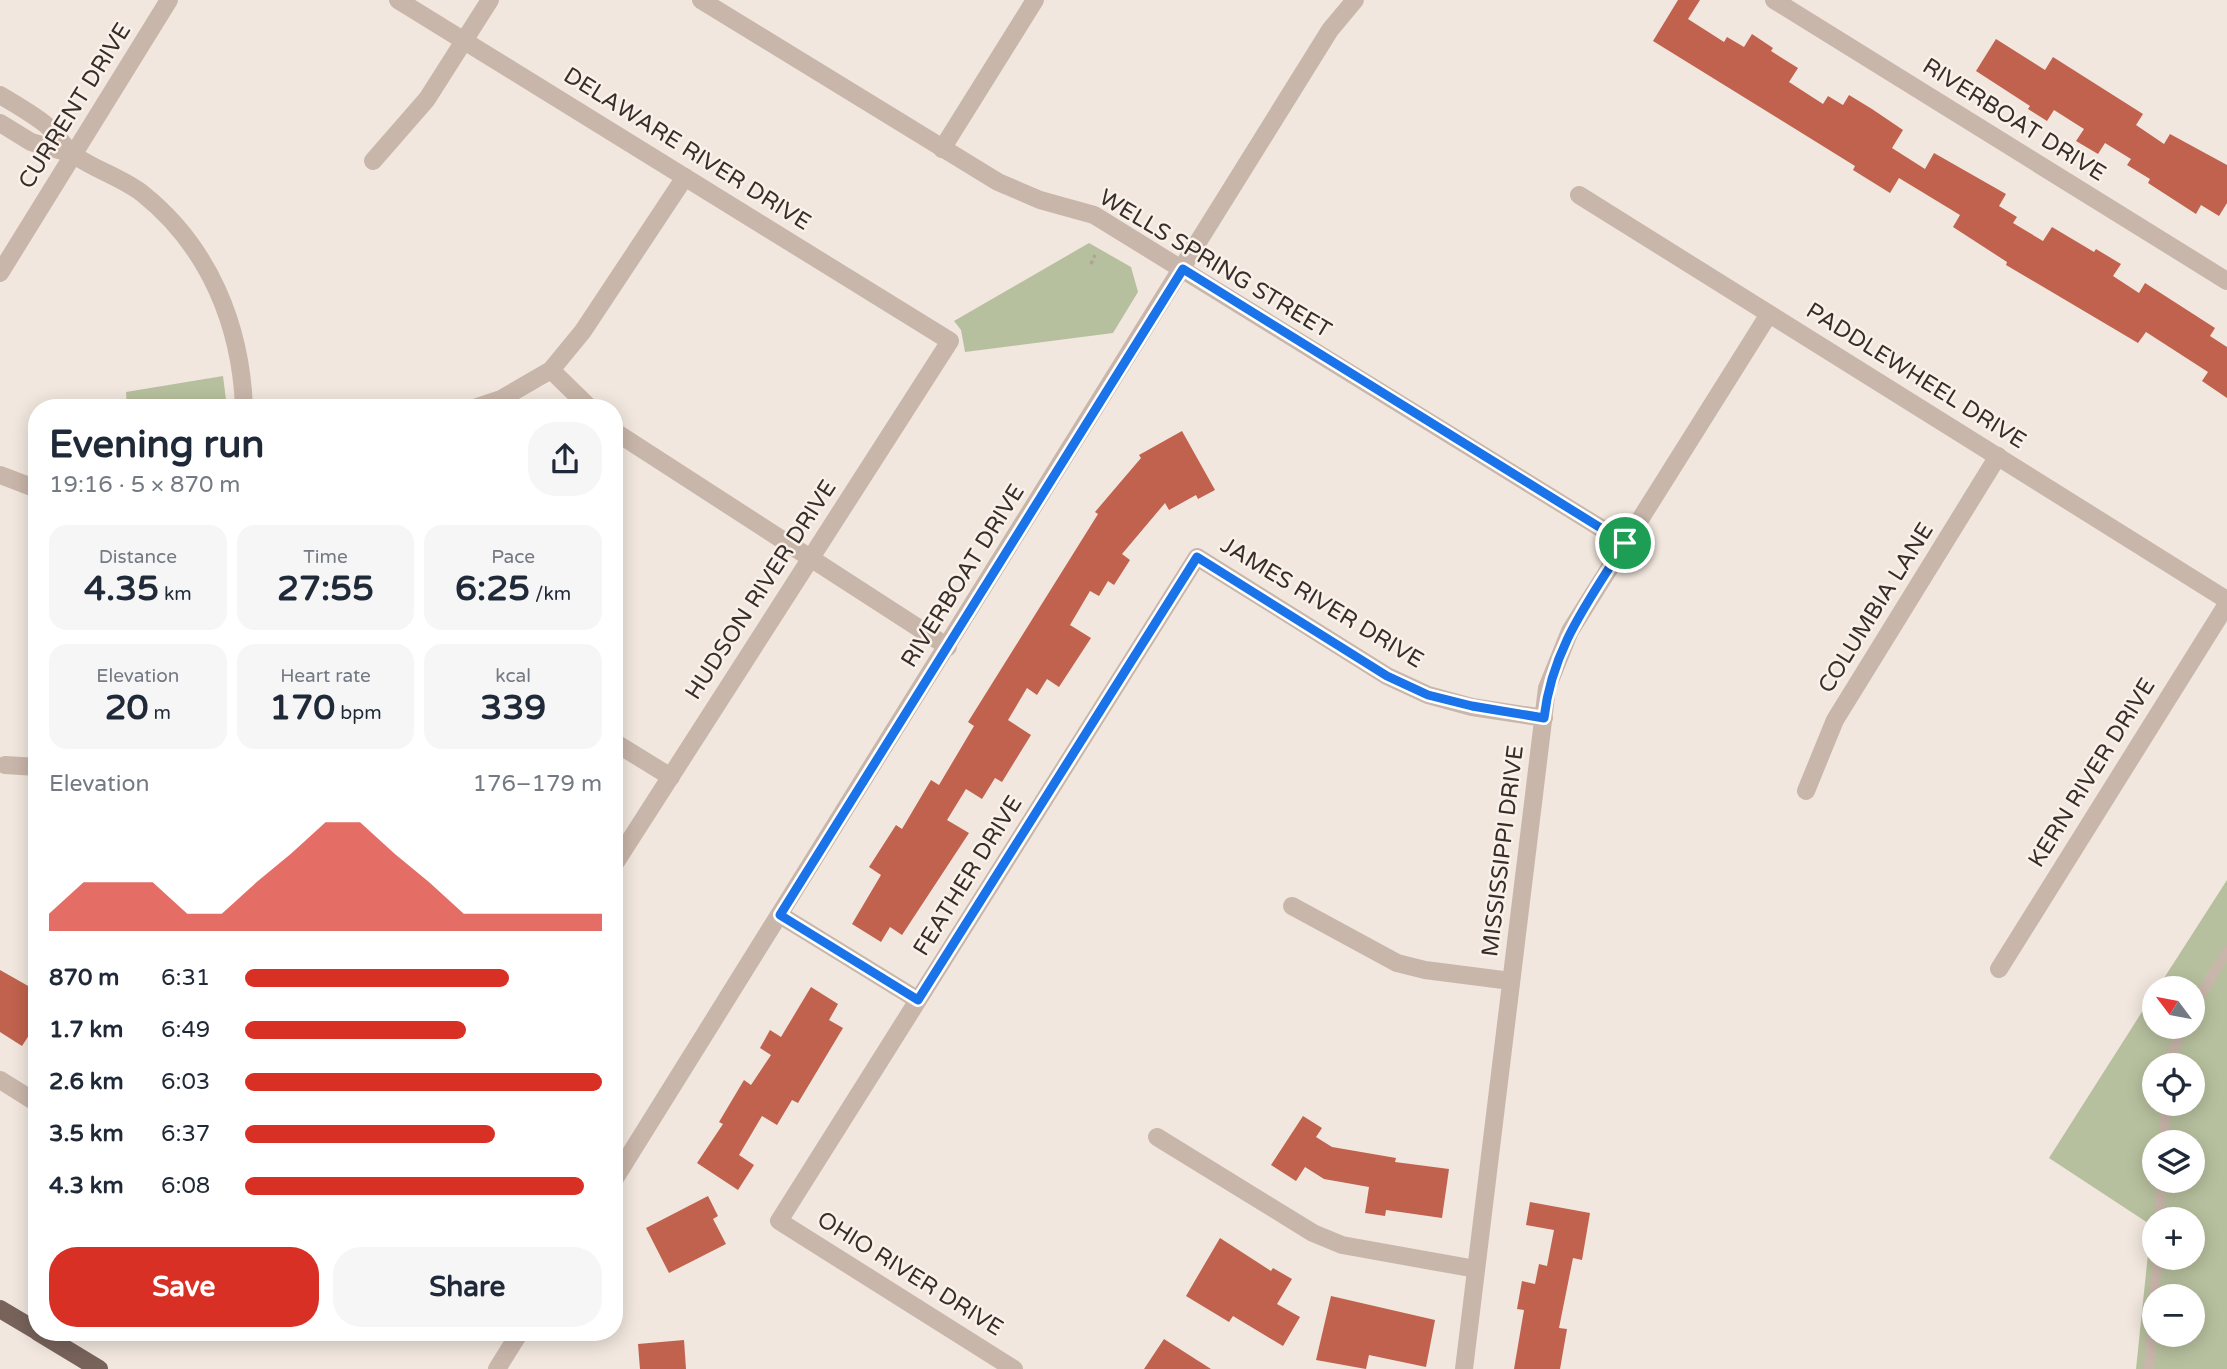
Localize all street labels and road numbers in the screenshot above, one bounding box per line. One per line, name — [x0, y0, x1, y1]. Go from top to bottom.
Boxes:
street label: CURRENT DRIVE — [13, 18, 137, 194]
street label: RIVERBOAT DRIVE — [1917, 52, 2111, 188]
street label: DELAWARE RIVER DRIVE — [558, 61, 816, 237]
street label: WELLS SPRING STREET — [1094, 183, 1336, 345]
street label: PADDLEWHEEL DRIVE — [1801, 297, 2031, 455]
street label: HUDSON RIVER DRIVE — [680, 475, 842, 705]
street label: RIVERBOAT DRIVE — [895, 479, 1031, 673]
street label: COLUMBIA LANE — [1812, 518, 1940, 698]
street label: JAMES RIVER DRIVE — [1215, 531, 1429, 675]
street label: KERN RIVER DRIVE — [2022, 673, 2162, 873]
street label: MISSISSIPPI DRIVE — [1476, 744, 1530, 958]
street label: FEATHER DRIVE — [907, 791, 1029, 961]
street label: OHIO RIVER DRIVE — [812, 1205, 1008, 1343]

